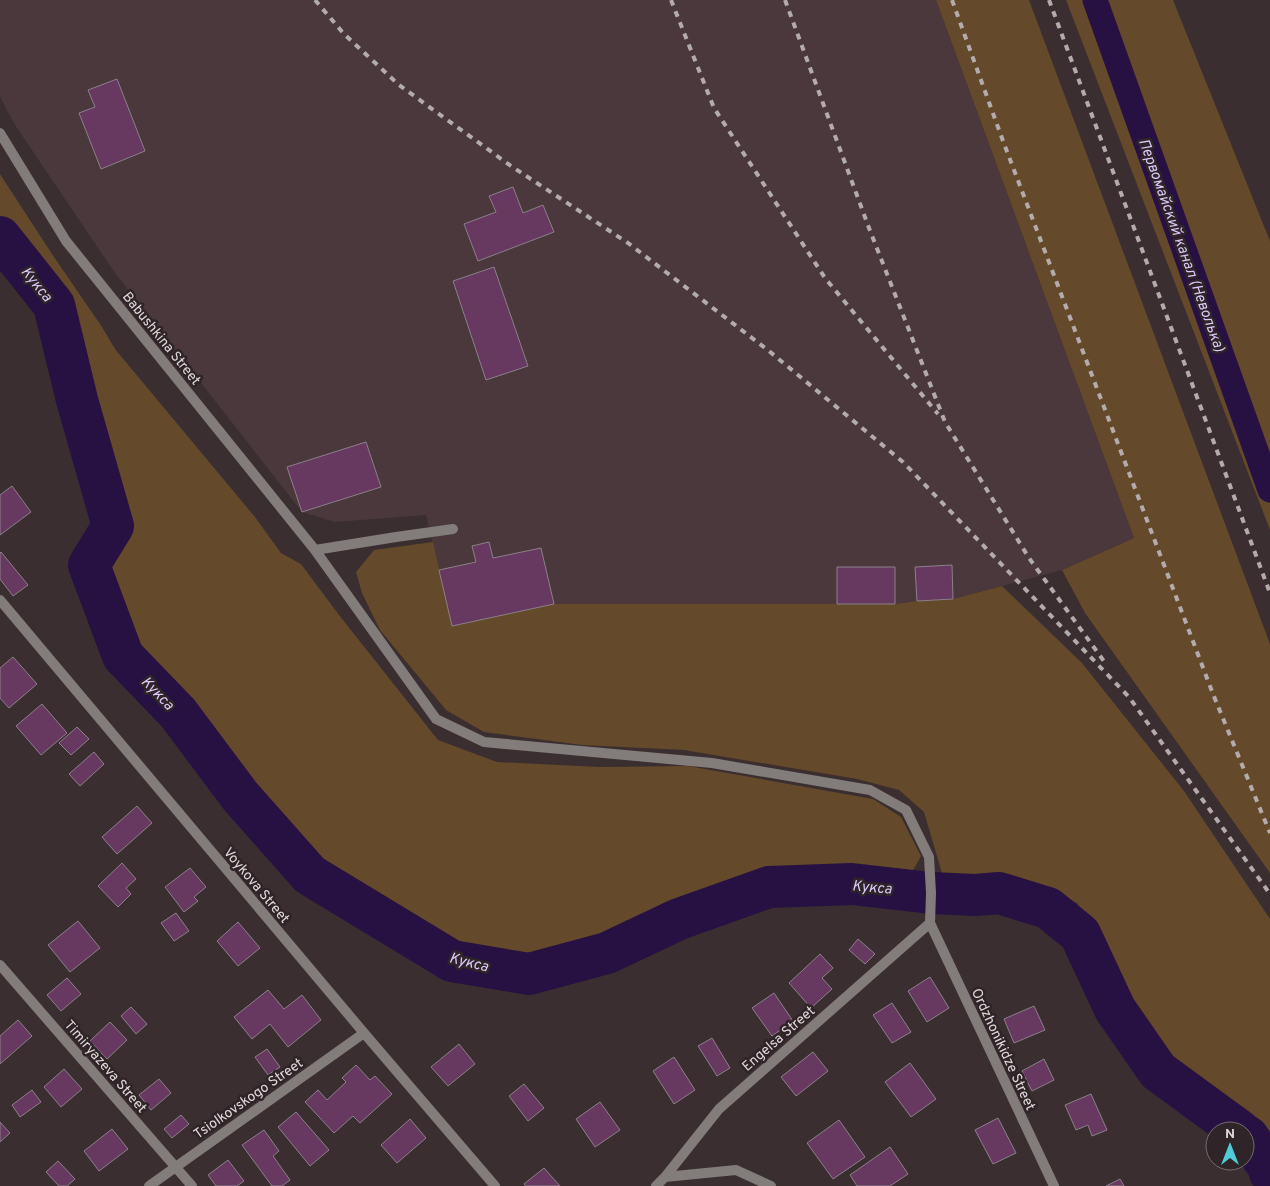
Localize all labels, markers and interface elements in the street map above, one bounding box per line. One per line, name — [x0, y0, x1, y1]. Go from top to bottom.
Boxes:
water label: Первомайский канал (Неволька) — [1133, 136, 1228, 355]
water label: Кукса — [16, 264, 56, 307]
street label: Babushkina Street — [118, 289, 204, 389]
water label: Кукса — [136, 673, 178, 715]
street label: Voykova Street — [219, 845, 293, 927]
water label: Кукса — [851, 877, 893, 900]
water label: Кукса — [447, 949, 490, 978]
street label: Ordzhonikidze Street — [967, 986, 1038, 1113]
street label: Engelsa Street — [739, 1003, 819, 1075]
street label: Timiryazeva Street — [60, 1017, 150, 1117]
street label: Tsiolkovskogo Street — [191, 1055, 307, 1143]
north arrow — [1205, 1121, 1255, 1171]
text: N — [1225, 1126, 1235, 1143]

